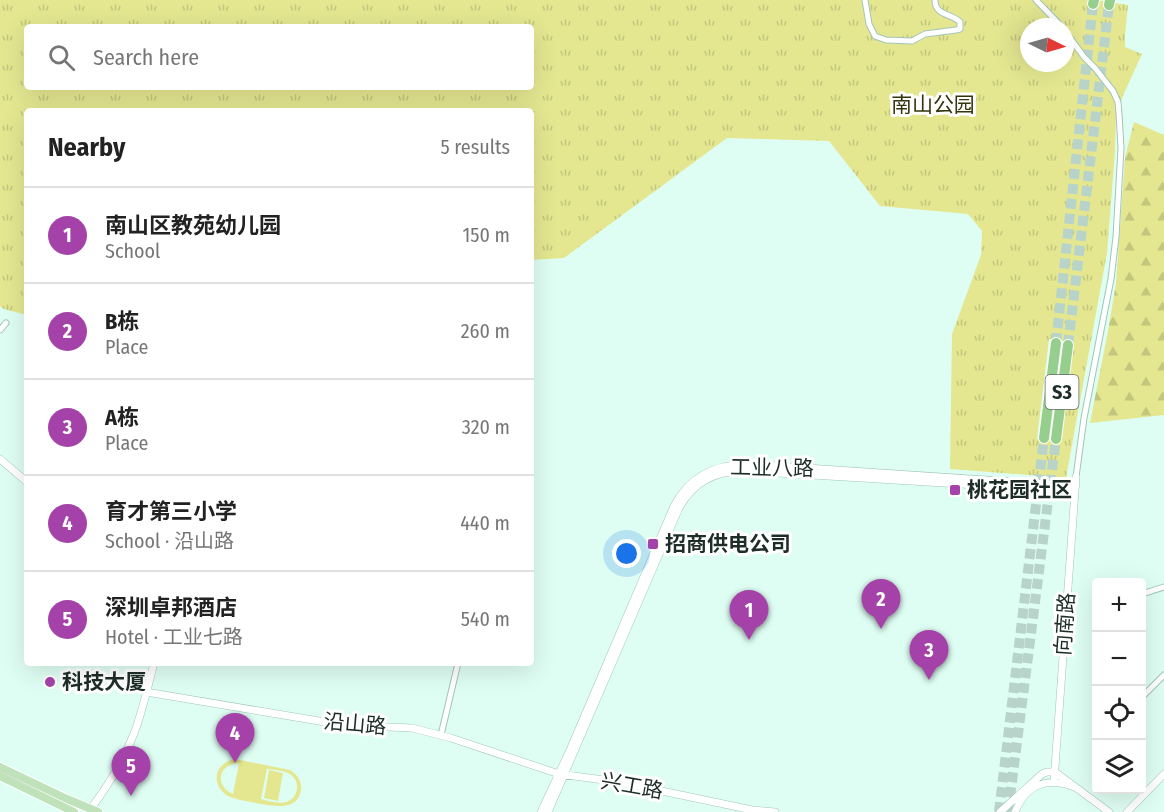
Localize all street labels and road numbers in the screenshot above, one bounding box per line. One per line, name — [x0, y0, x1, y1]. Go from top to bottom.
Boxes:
road number: S3 — [1046, 375, 1078, 409]
street label: 工业八路 — [730, 454, 814, 482]
street label: 向南路 — [1050, 592, 1080, 656]
street label: 沿山路 — [322, 708, 388, 740]
street label: 兴工路 — [599, 768, 665, 804]

